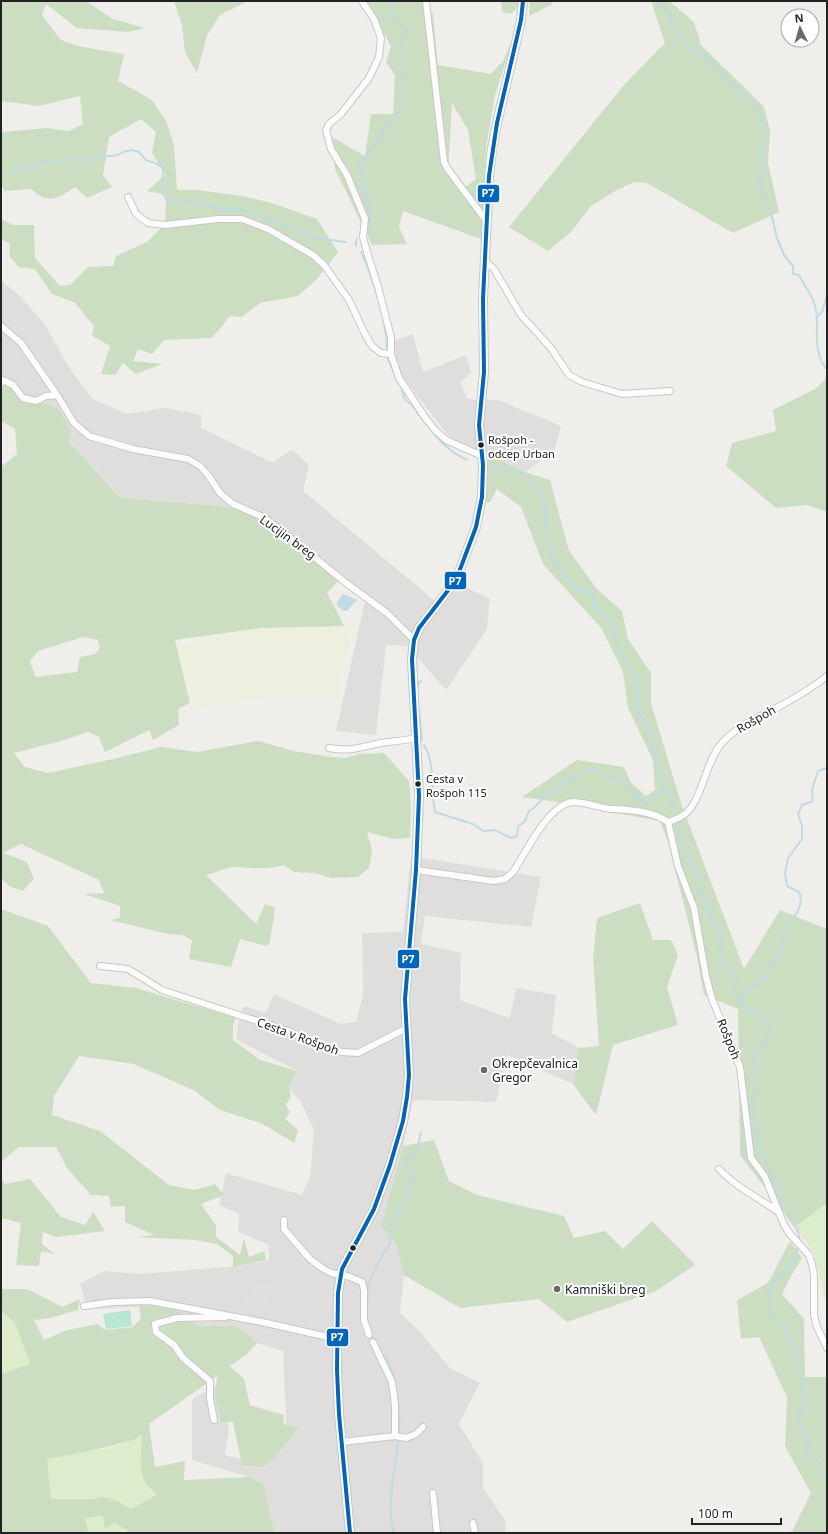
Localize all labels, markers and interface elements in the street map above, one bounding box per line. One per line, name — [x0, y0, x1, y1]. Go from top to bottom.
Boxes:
north arrow — [780, 8, 820, 48]
text: N — [794, 10, 804, 25]
line badge: P7 — [477, 184, 500, 203]
text: P7 — [481, 185, 495, 200]
place label: Rošpoh - odcep Urban — [488, 432, 555, 461]
marker: Rošpoh - odcep Urban — [476, 440, 486, 450]
street label: Lucijin breg — [256, 511, 320, 563]
line badge: P7 — [444, 571, 467, 590]
text: P7 — [448, 573, 462, 588]
street label: Rošpoh — [733, 701, 779, 737]
place label: Cesta v Rošpoh 115 — [426, 771, 487, 800]
marker: Cesta v Rošpoh 115 — [413, 779, 423, 789]
line badge: P7 — [397, 949, 420, 969]
text: P7 — [401, 951, 415, 966]
street label: Cesta v Rošpoh — [255, 1013, 341, 1059]
street label: Rošpoh — [713, 1016, 745, 1062]
place label: Okrepčevalnica Gregor — [492, 1055, 578, 1086]
marker: Okrepčevalnica Gregor — [479, 1065, 489, 1075]
unlabelled marker — [348, 1243, 358, 1253]
place label: Kamniški breg — [565, 1281, 646, 1298]
marker: Kamniški breg — [552, 1284, 562, 1294]
line badge: P7 — [326, 1328, 349, 1347]
text: P7 — [330, 1329, 344, 1344]
scale bar — [692, 1500, 781, 1526]
text: 100 m — [698, 1505, 733, 1522]

